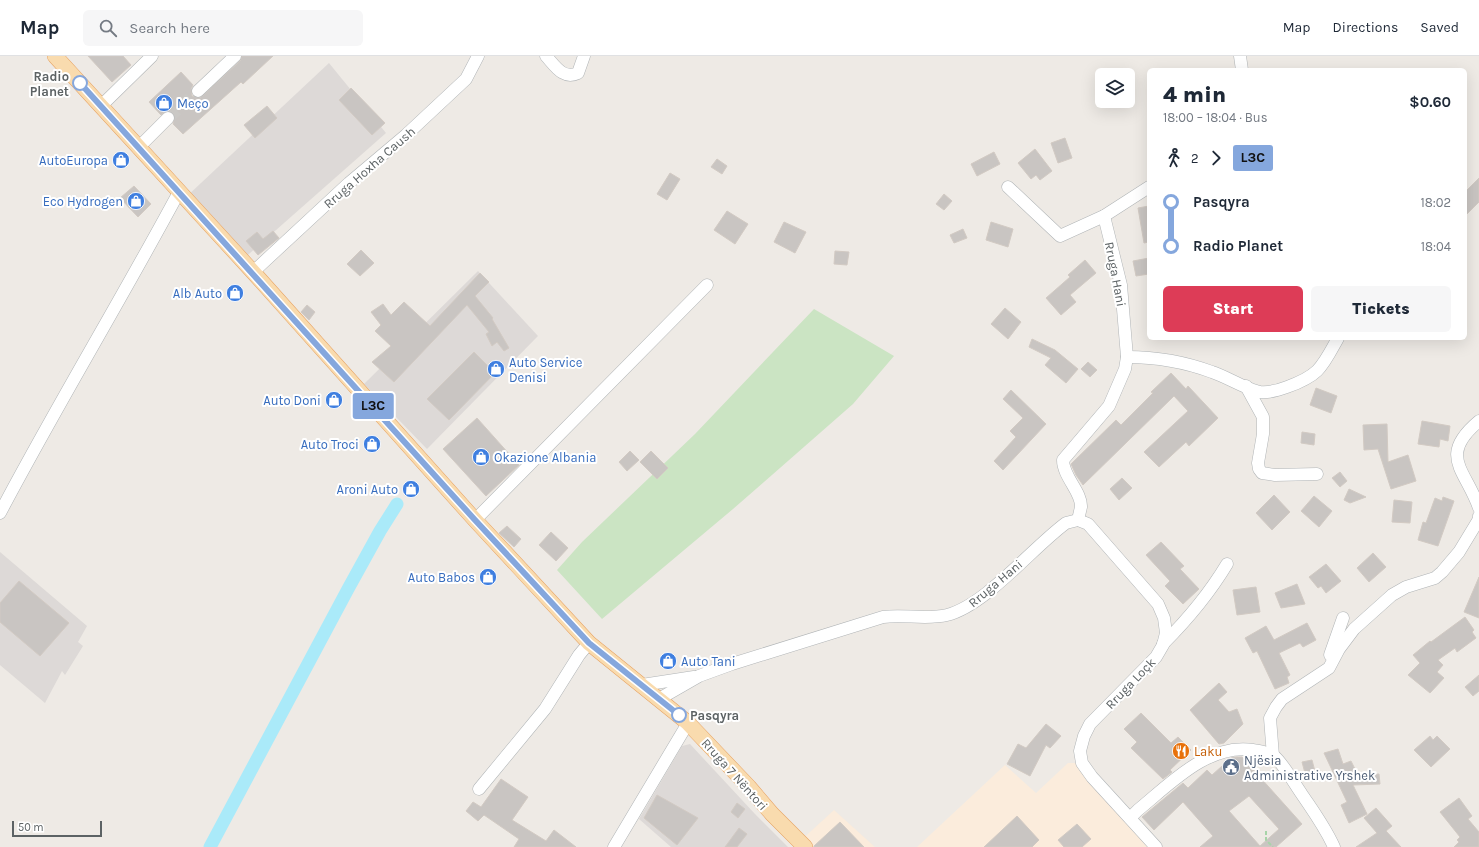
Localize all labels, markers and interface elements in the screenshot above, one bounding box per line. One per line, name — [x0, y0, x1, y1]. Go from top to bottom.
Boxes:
search box — [83, 10, 363, 46]
text: Map — [20, 17, 59, 39]
icon: search — [97, 17, 119, 39]
text: Search here — [129, 19, 210, 37]
text: Map — [1283, 19, 1311, 36]
text: Directions — [1333, 19, 1398, 36]
text: Saved — [1420, 19, 1459, 36]
map controls — [1095, 68, 1135, 108]
button: layers — [1095, 68, 1135, 108]
place label: Radio Planet — [30, 69, 69, 99]
marker: Radio Planet — [72, 75, 88, 91]
text: 4 min — [1163, 82, 1226, 108]
shop icon: Meço — [154, 93, 174, 113]
text: $0.60 — [1409, 93, 1451, 111]
place label: Meço — [177, 96, 209, 111]
text: 18:00 – 18:04 · Bus — [1163, 110, 1268, 125]
street label: Rruga Hoxha Caush — [321, 124, 418, 211]
icon: walk — [1163, 147, 1185, 169]
icon: forward — [1205, 147, 1227, 169]
text: L3C — [1241, 149, 1265, 166]
shop icon: AutoEuropa — [111, 150, 131, 170]
text: 2 — [1191, 151, 1199, 166]
place label: AutoEuropa — [39, 153, 108, 168]
shop icon: Eco Hydrogen — [126, 191, 146, 211]
text: Pasqyra — [1193, 193, 1250, 211]
place label: Eco Hydrogen — [43, 194, 123, 209]
text: 18:02 — [1420, 195, 1451, 210]
text: Radio Planet — [1193, 237, 1283, 255]
text: 18:04 — [1421, 239, 1451, 254]
street label: Rruga Hani — [1102, 240, 1129, 308]
shop icon: Alb Auto — [225, 283, 245, 303]
place label: Alb Auto — [173, 286, 222, 301]
button: Start — [1163, 286, 1303, 332]
button: Tickets — [1311, 286, 1451, 332]
place label: Auto Service Denisi — [509, 355, 583, 385]
shop icon: Auto Service Denisi — [486, 359, 506, 379]
shop icon: Auto Doni — [324, 390, 344, 410]
place label: Auto Doni — [263, 393, 321, 408]
line badge: L3C — [350, 393, 396, 419]
text: L3C — [361, 397, 385, 414]
shop icon: Auto Troci — [362, 434, 382, 454]
place label: Auto Troci — [301, 437, 359, 452]
shop icon: Okazione Albania — [471, 447, 491, 467]
place label: Okazione Albania — [494, 450, 596, 465]
shop icon: Aroni Auto — [401, 479, 421, 499]
place label: Aroni Auto — [337, 482, 398, 497]
street label: Rruga Hani — [965, 557, 1025, 610]
shop icon: Auto Babos — [478, 567, 498, 587]
place label: Auto Babos — [408, 570, 475, 585]
shop icon: Auto Tani — [658, 651, 678, 671]
place label: Auto Tani — [681, 654, 736, 669]
street label: Rruga Loçk — [1102, 655, 1158, 712]
marker: Pasqyra — [671, 707, 687, 723]
place label: Pasqyra — [690, 708, 739, 724]
street label: Rruga 7 Nëntori — [699, 735, 771, 813]
restaurant icon: Laku — [1171, 741, 1191, 761]
place label: Laku — [1194, 744, 1222, 759]
place label: Njësia Administrative Yrshek — [1244, 753, 1375, 783]
public building icon: Njësia Administrative Yrshek — [1221, 757, 1241, 777]
scale bar — [12, 819, 102, 838]
text: 50 m — [18, 821, 44, 834]

